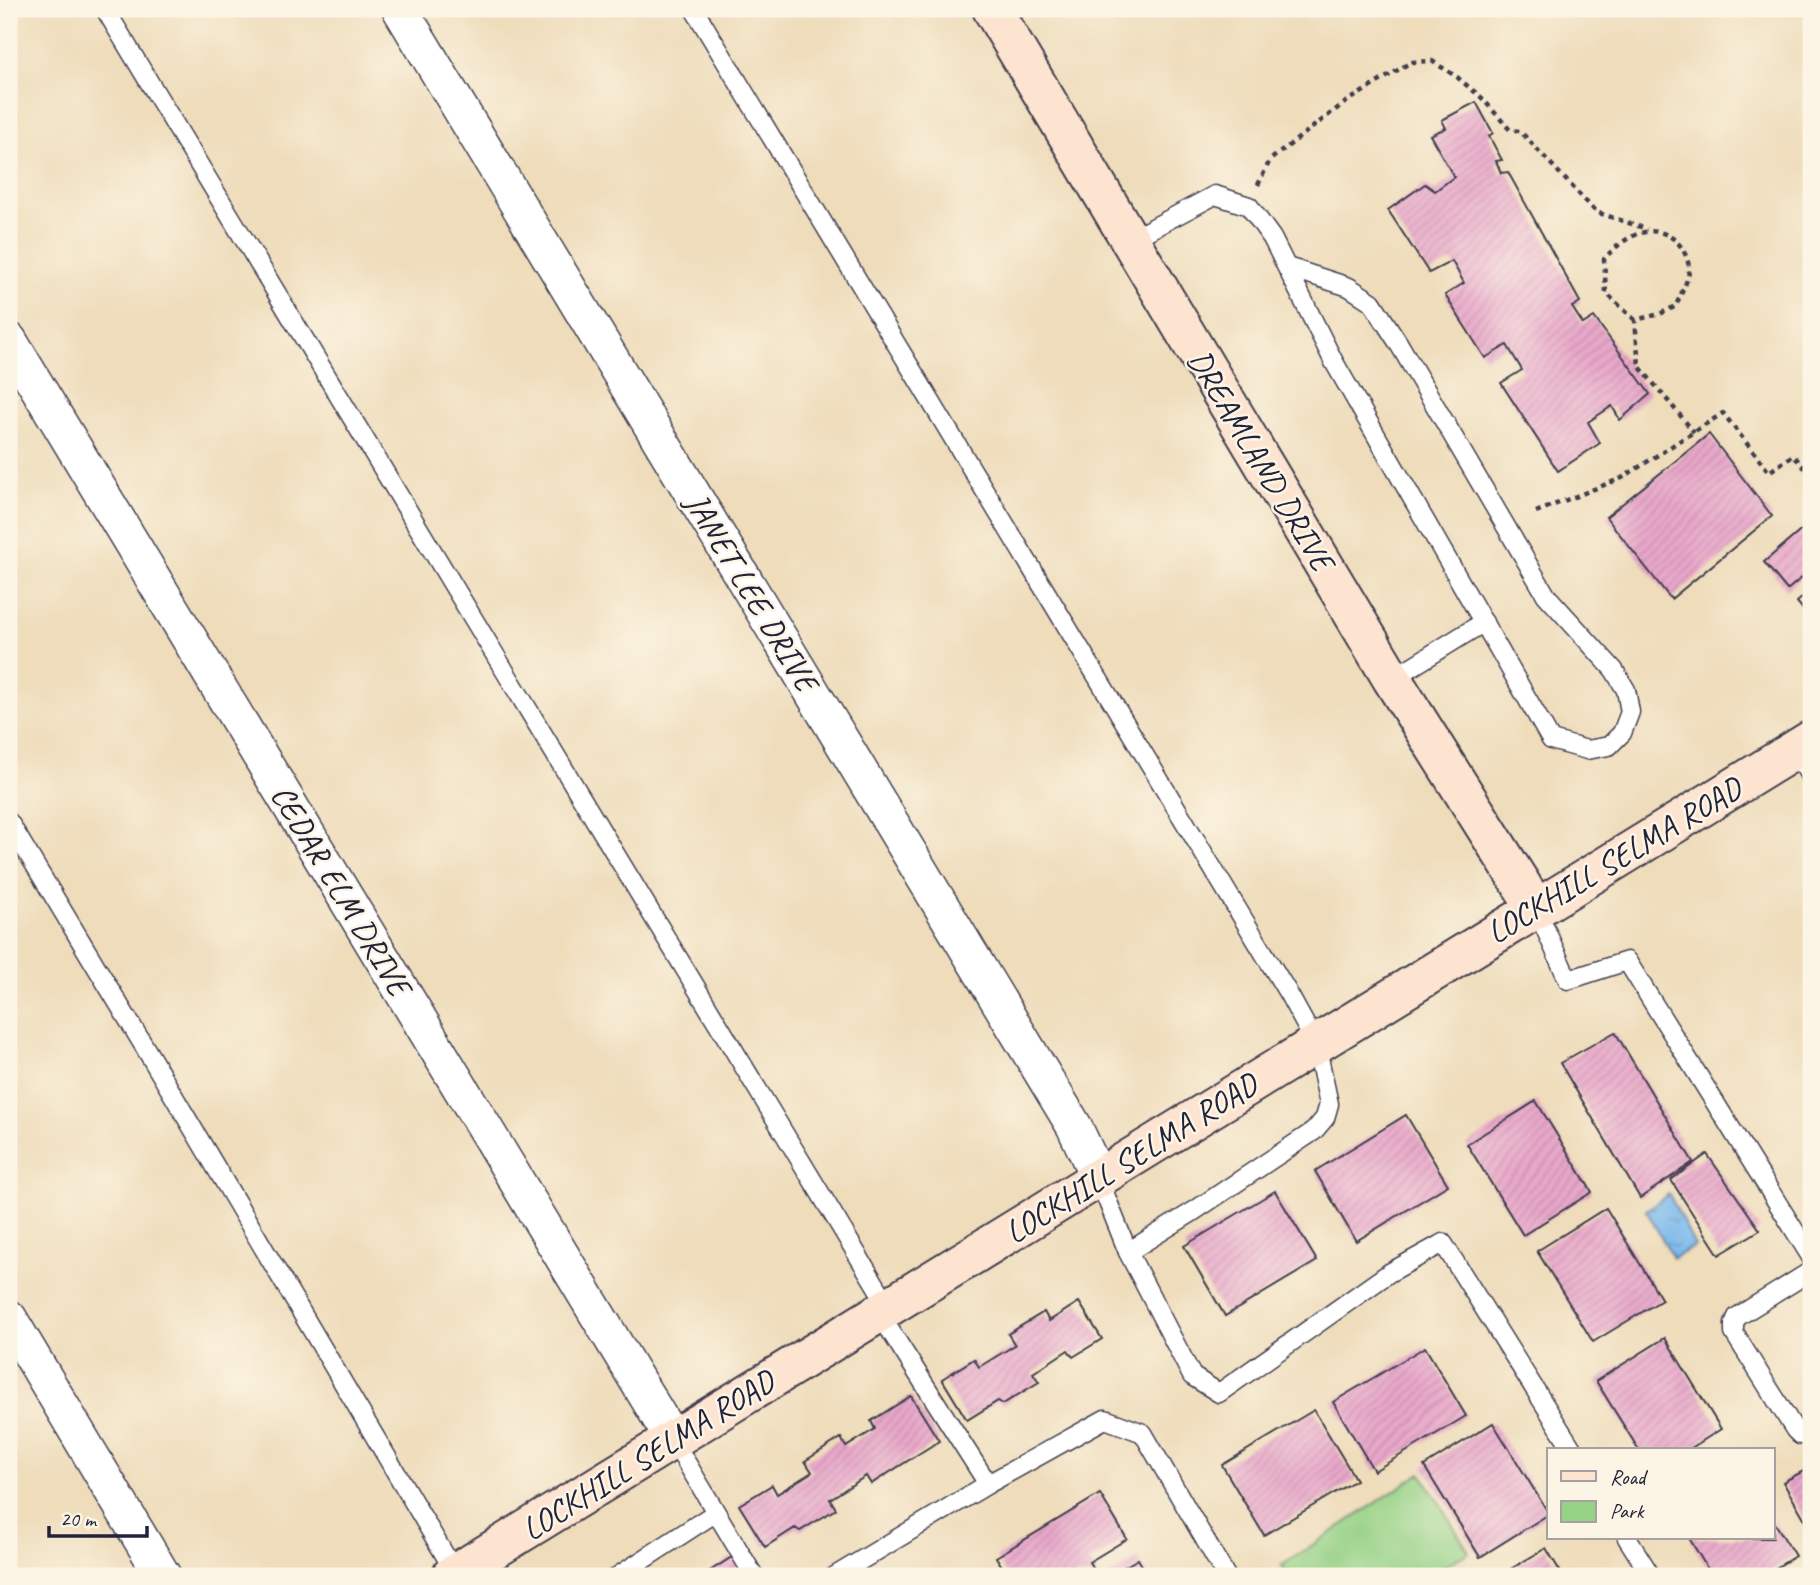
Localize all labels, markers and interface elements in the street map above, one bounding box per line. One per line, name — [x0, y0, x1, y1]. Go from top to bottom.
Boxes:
street label: DREAMLAND DRIVE — [1178, 342, 1346, 582]
street label: JANET LEE DRIVE — [675, 483, 830, 702]
street label: LOCKHILL SELMA ROAD — [1479, 766, 1752, 953]
street label: CEDAR ELM DRIVE — [262, 777, 422, 1006]
street label: LOCKHILL SELMA ROAD — [997, 1062, 1268, 1253]
street label: LOCKHILL SELMA ROAD — [514, 1359, 785, 1550]
legend — [1547, 1448, 1774, 1540]
text: Road — [1610, 1464, 1649, 1490]
scale bar — [49, 1494, 147, 1538]
text: Park — [1610, 1498, 1645, 1524]
text: 20 m — [60, 1506, 98, 1532]

